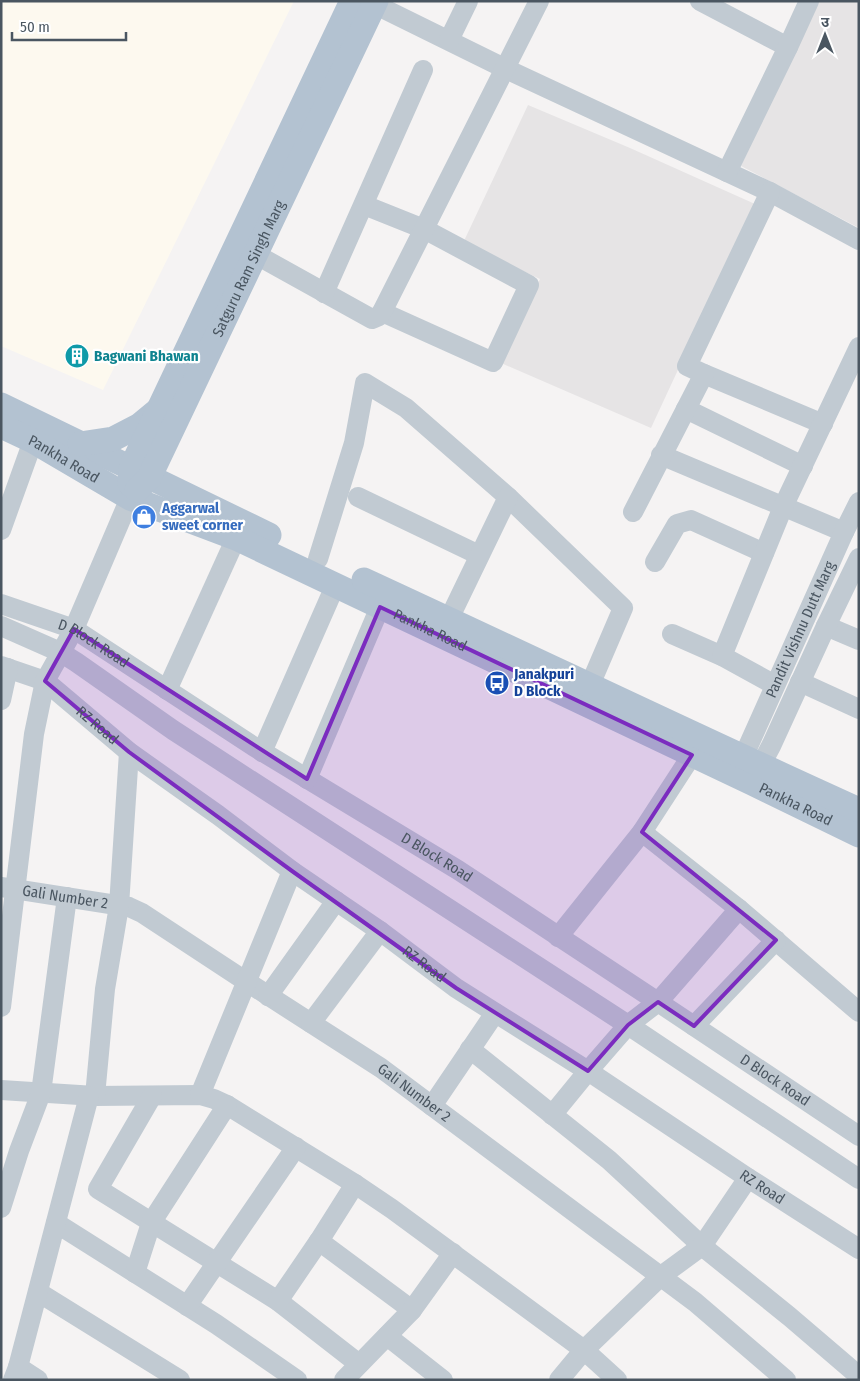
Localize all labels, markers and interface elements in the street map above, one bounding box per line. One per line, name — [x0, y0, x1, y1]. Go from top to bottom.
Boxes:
scale bar — [12, 10, 126, 42]
north arrow — [800, 10, 850, 60]
text: उ — [821, 14, 830, 31]
text: 50 m — [20, 18, 50, 36]
street label: Satguru Ram Singh Marg — [209, 197, 289, 340]
building icon: Bagwani Bhawan — [64, 343, 90, 369]
place label: Bagwani Bhawan — [94, 347, 199, 365]
street label: Pankha Road — [26, 431, 102, 487]
place label: Aggarwal sweet corner — [161, 499, 244, 534]
shop icon: Aggarwal sweet corner — [131, 504, 157, 530]
street label: Pandit Vishnu Dutt Marg — [762, 558, 839, 701]
street label: Pankha Road — [390, 605, 470, 655]
street label: D Block Road — [56, 615, 132, 672]
place label: Janakpuri D Block — [513, 665, 574, 700]
bus stop icon: Janakpuri D Block — [484, 670, 510, 696]
street label: RZ Road — [72, 702, 122, 748]
street label: Pankha Road — [756, 779, 835, 830]
street label: D Block Road — [398, 829, 476, 886]
street label: Gali Number 2 — [21, 881, 110, 913]
street label: RZ Road — [399, 942, 449, 986]
street label: D Block Road — [737, 1050, 814, 1110]
street label: Gali Number 2 — [374, 1060, 454, 1126]
street label: RZ Road — [736, 1166, 788, 1208]

